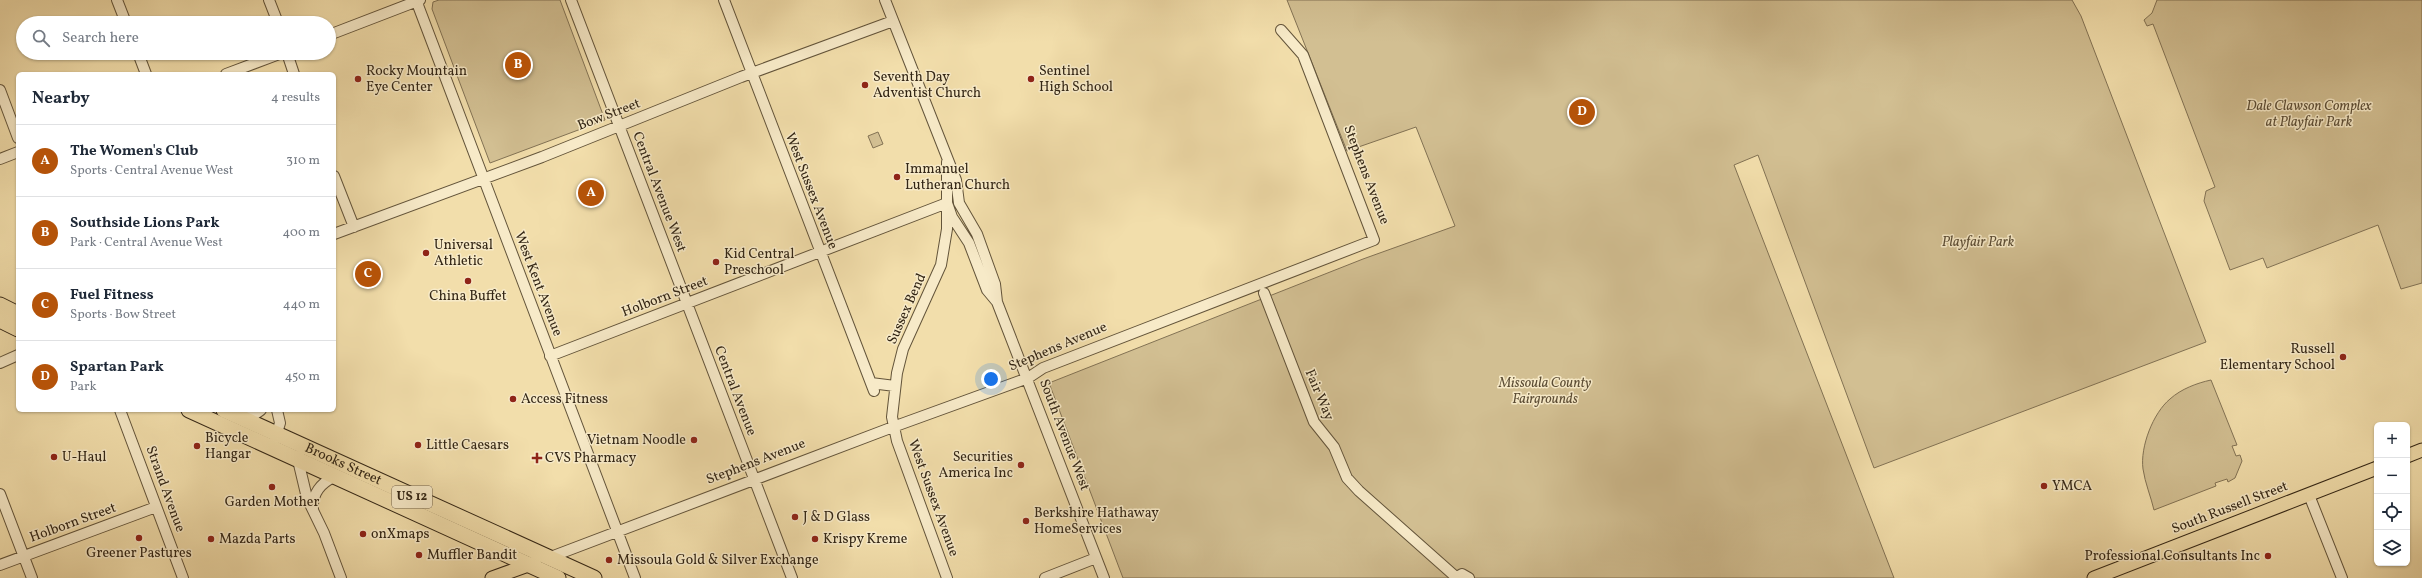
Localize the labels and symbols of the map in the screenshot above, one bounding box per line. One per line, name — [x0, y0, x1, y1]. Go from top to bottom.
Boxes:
pin: B — [505, 50, 531, 80]
place label: Rocky Mountain Eye Center — [366, 62, 467, 97]
place label: Sentinel High School — [1039, 62, 1113, 97]
place label: Seventh Day Adventist Church — [873, 68, 981, 103]
marker: Rocky Mountain Eye Center — [353, 74, 363, 84]
marker: Sentinel High School — [1026, 74, 1036, 84]
marker: Seventh Day Adventist Church — [860, 80, 870, 90]
street label: Bow Street — [575, 94, 643, 136]
pin: D — [1569, 97, 1595, 127]
park label: Dale Clawson Complex at Playfair Park — [2246, 97, 2372, 132]
street label: Stephens Avenue — [1338, 123, 1394, 228]
street label: Central Avenue West — [627, 129, 691, 255]
street label: West Sussex Avenue — [780, 130, 842, 252]
place label: Immanuel Lutheran Church — [905, 160, 1010, 195]
marker: Immanuel Lutheran Church — [892, 172, 902, 182]
pin: A — [578, 178, 604, 208]
street label: West Kent Avenue — [509, 229, 567, 339]
park label: Playfair Park — [1942, 233, 2015, 252]
place label: Universal Athletic — [434, 236, 493, 271]
place label: Kid Central Preschool — [724, 245, 794, 280]
marker: Universal Athletic — [421, 248, 431, 258]
marker: Kid Central Preschool — [711, 257, 721, 267]
pin: C — [355, 259, 381, 289]
street label: Sussex Bend — [883, 270, 931, 348]
street label: Holborn Street — [619, 272, 711, 322]
marker: China Buffet — [463, 276, 473, 286]
place label: China Buffet — [429, 287, 507, 306]
street label: Stephens Avenue — [1006, 318, 1110, 376]
place label: Russell Elementary School — [2220, 340, 2335, 375]
street label: Central Avenue — [709, 343, 761, 439]
marker: Russell Elementary School — [2338, 352, 2348, 362]
street label: Fair Way — [1300, 367, 1338, 424]
your location — [981, 369, 1001, 389]
park label: Missoula County Fairgrounds — [1498, 374, 1592, 409]
street label: South Avenue West — [1034, 377, 1094, 493]
place label: Access Fitness — [521, 390, 608, 409]
marker: Access Fitness — [508, 394, 518, 404]
place label: Bicycle Hangar — [205, 429, 251, 464]
place label: Vietnam Noodle — [587, 431, 686, 450]
street label: Stephens Avenue — [704, 434, 809, 490]
marker: Vietnam Noodle — [689, 435, 699, 445]
place label: Little Caesars — [426, 436, 509, 455]
street label: West Sussex Avenue — [903, 437, 963, 560]
street label: Brooks Street — [302, 438, 385, 490]
marker: Little Caesars — [413, 440, 423, 450]
marker: Bicycle Hangar — [192, 441, 202, 451]
street label: Strand Avenue — [141, 443, 189, 535]
place label: U-Haul — [62, 448, 107, 467]
place label: Securities America Inc — [938, 448, 1013, 483]
place label: CVS Pharmacy — [545, 449, 637, 468]
marker: U-Haul — [49, 452, 59, 462]
marker: CVS Pharmacy — [532, 453, 542, 463]
marker: Securities America Inc — [1016, 460, 1026, 470]
place label: YMCA — [2052, 477, 2092, 496]
street label: South Russell Street — [2169, 477, 2291, 539]
marker: YMCA — [2039, 481, 2049, 491]
marker: Garden Mother — [267, 482, 277, 492]
road number: US 12 — [392, 486, 432, 508]
place label: Garden Mother — [225, 493, 319, 512]
street label: Holborn Street — [27, 499, 119, 547]
place label: Berkshire Hathaway HomeServices — [1034, 504, 1159, 539]
place label: J & D Glass — [803, 508, 870, 527]
marker: J & D Glass — [790, 512, 800, 522]
marker: Berkshire Hathaway HomeServices — [1021, 516, 1031, 526]
place label: onXmaps — [371, 525, 430, 544]
marker: onXmaps — [358, 529, 368, 539]
place label: Mazda Parts — [219, 530, 296, 549]
place label: Krispy Kreme — [823, 530, 908, 549]
marker: Greener Pastures — [134, 533, 144, 543]
marker: Mazda Parts — [206, 534, 216, 544]
marker: Krispy Kreme — [810, 534, 820, 544]
place label: Greener Pastures — [86, 544, 192, 563]
place label: Muffler Bandit — [427, 546, 517, 565]
place label: Professional Consultants Inc — [2085, 547, 2260, 566]
marker: Muffler Bandit — [414, 550, 424, 560]
place label: Missoula Gold & Silver Exchange — [617, 551, 819, 570]
marker: Professional Consultants Inc — [2263, 551, 2273, 561]
marker: Missoula Gold & Silver Exchange — [604, 555, 614, 565]

